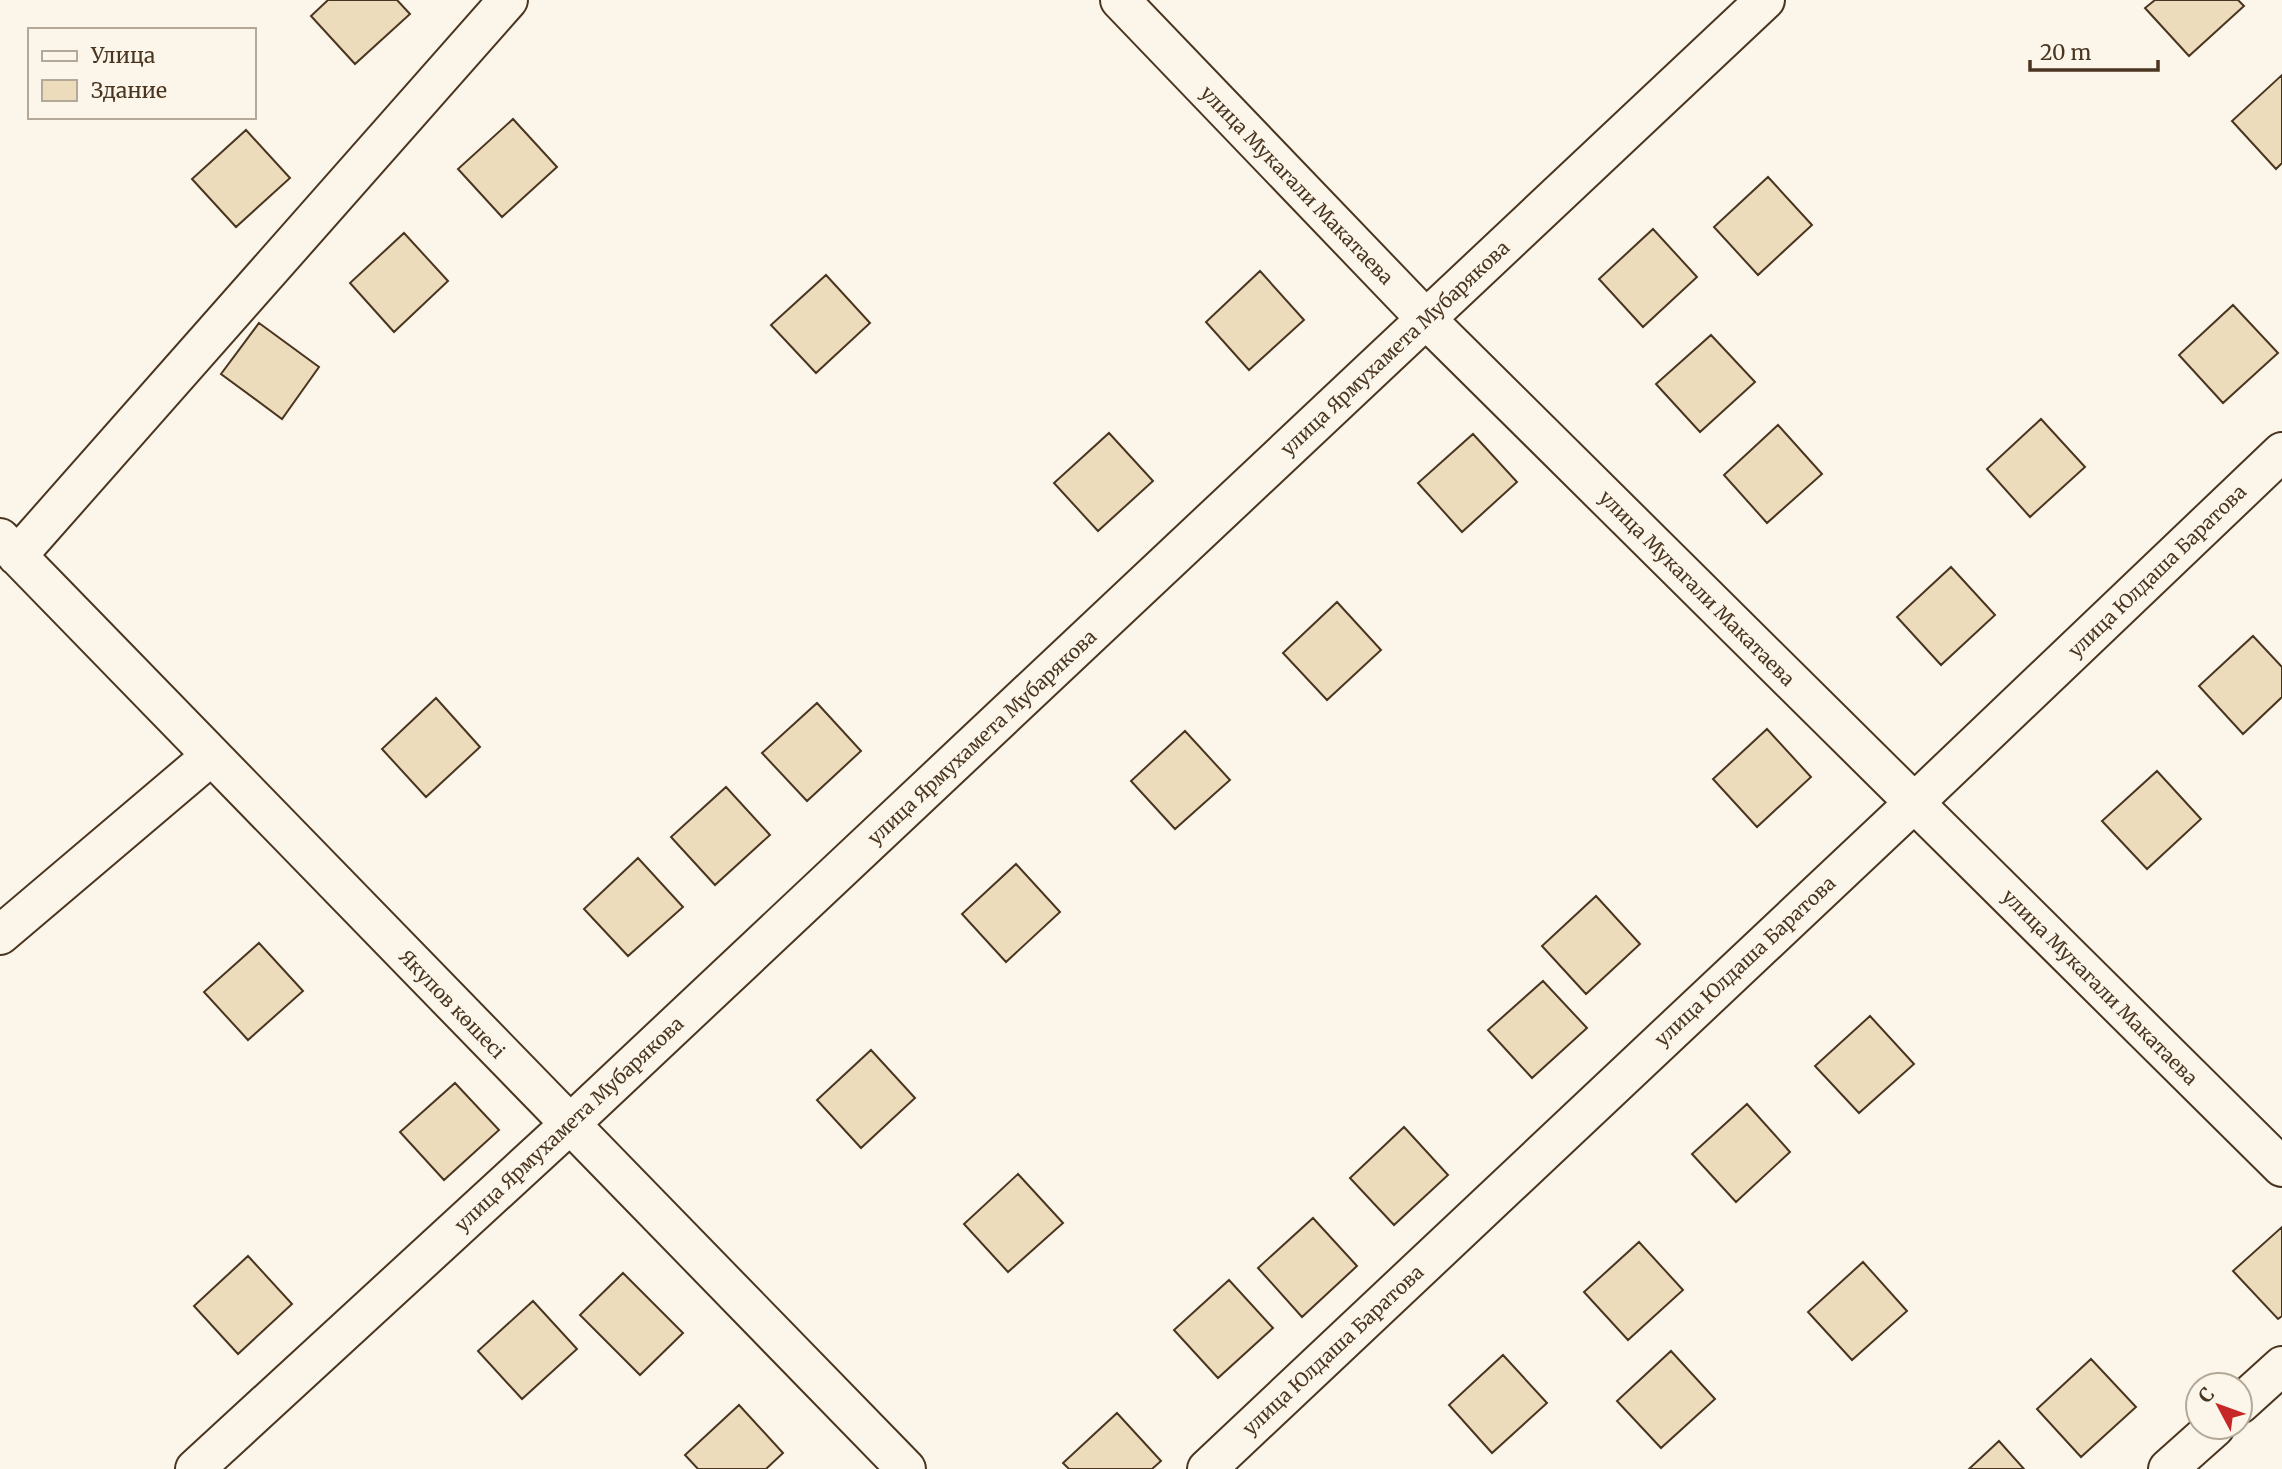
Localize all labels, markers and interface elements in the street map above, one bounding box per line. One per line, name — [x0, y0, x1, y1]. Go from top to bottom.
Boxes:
legend — [28, 28, 256, 119]
scale bar — [2030, 28, 2158, 72]
text: 20 m — [2040, 39, 2092, 66]
text: Улица — [90, 42, 155, 69]
text: Здание — [91, 77, 167, 104]
street label: улица Мукагали Макатаева — [1196, 81, 1398, 289]
street label: улица Ярмухамета Мубарякова — [1276, 235, 1514, 461]
street label: улица Юлдаша Баратова — [2063, 480, 2251, 662]
street label: улица Мукагали Макатаева — [1594, 485, 1800, 691]
street label: улица Ярмухамета Мубарякова — [863, 624, 1101, 850]
street label: улица Юлдаша Баратова — [1650, 871, 1840, 1051]
street label: улица Мукагали Макатаева — [1997, 884, 2203, 1090]
street label: Якупов көшесі — [394, 945, 510, 1063]
street label: улица Ярмухамета Мубарякова — [450, 1011, 688, 1237]
street label: улица Юлдаша Баратова — [1238, 1260, 1428, 1440]
north arrow — [2184, 1371, 2254, 1441]
text: С — [2193, 1382, 2219, 1407]

